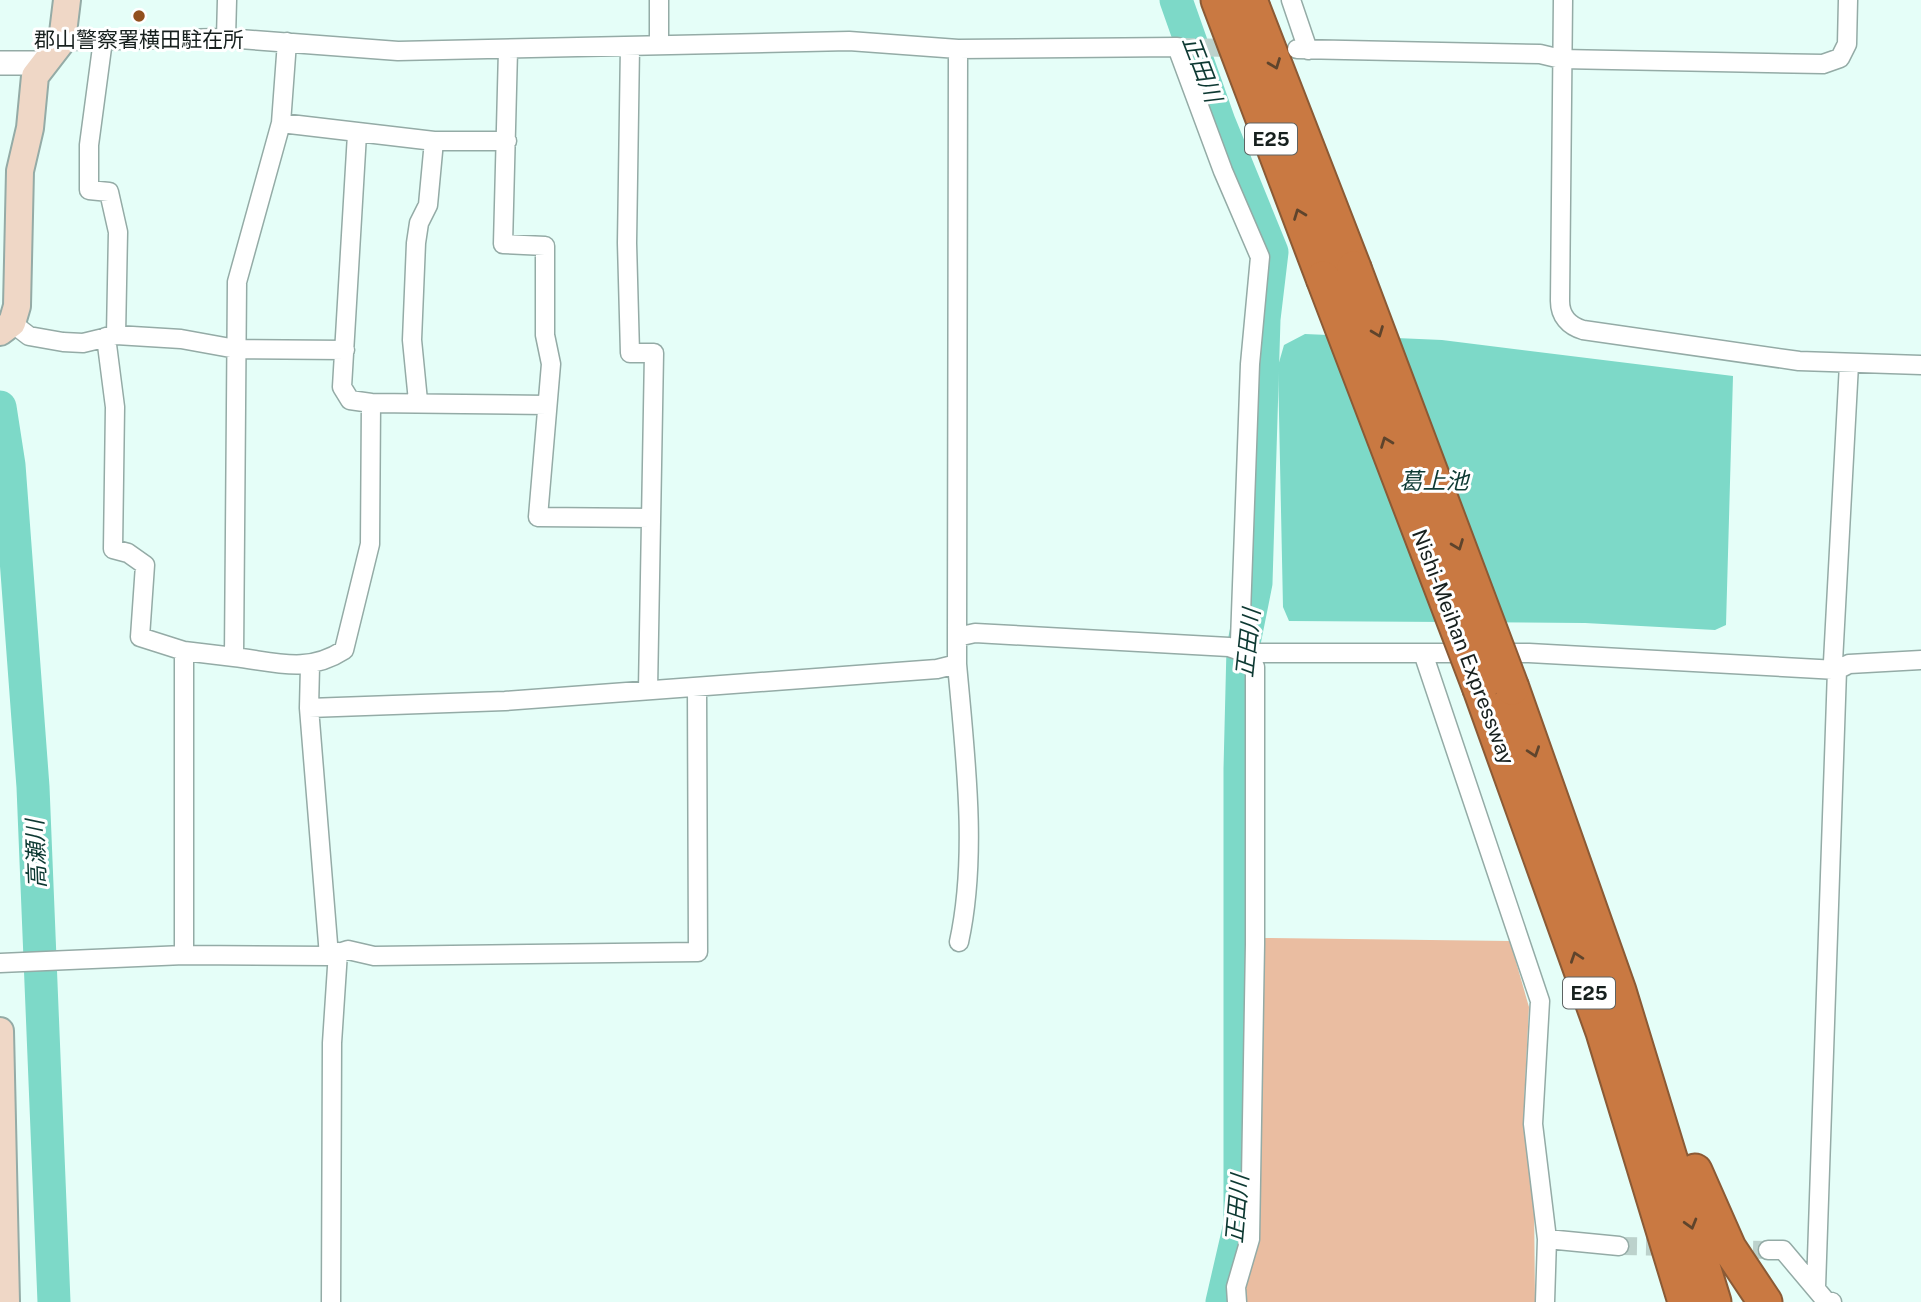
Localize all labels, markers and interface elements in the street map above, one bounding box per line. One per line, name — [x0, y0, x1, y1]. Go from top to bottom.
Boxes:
marker: 郡山警察署横田駐在所 — [131, 8, 147, 24]
place label: 郡山警察署横田駐在所 — [34, 27, 244, 52]
water label: 正田川 — [1177, 32, 1229, 109]
one-way arrow — [1267, 57, 1281, 69]
road number: E25 — [1245, 124, 1297, 154]
one-way arrow — [1293, 208, 1307, 220]
one-way arrow — [1370, 325, 1384, 337]
one-way arrow — [1380, 436, 1394, 448]
water label: 葛上池 — [1400, 467, 1471, 494]
street label: Nishi-Meihan Expressway — [1407, 525, 1520, 768]
one-way arrow — [1450, 538, 1464, 550]
water label: 正田川 — [1230, 604, 1265, 679]
one-way arrow — [1526, 746, 1540, 758]
water label: 高瀬川 — [21, 816, 50, 889]
one-way arrow — [1570, 951, 1584, 963]
road number: E25 — [1563, 978, 1615, 1009]
water label: 正田川 — [1220, 1170, 1253, 1245]
one-way arrow — [1683, 1218, 1698, 1230]

